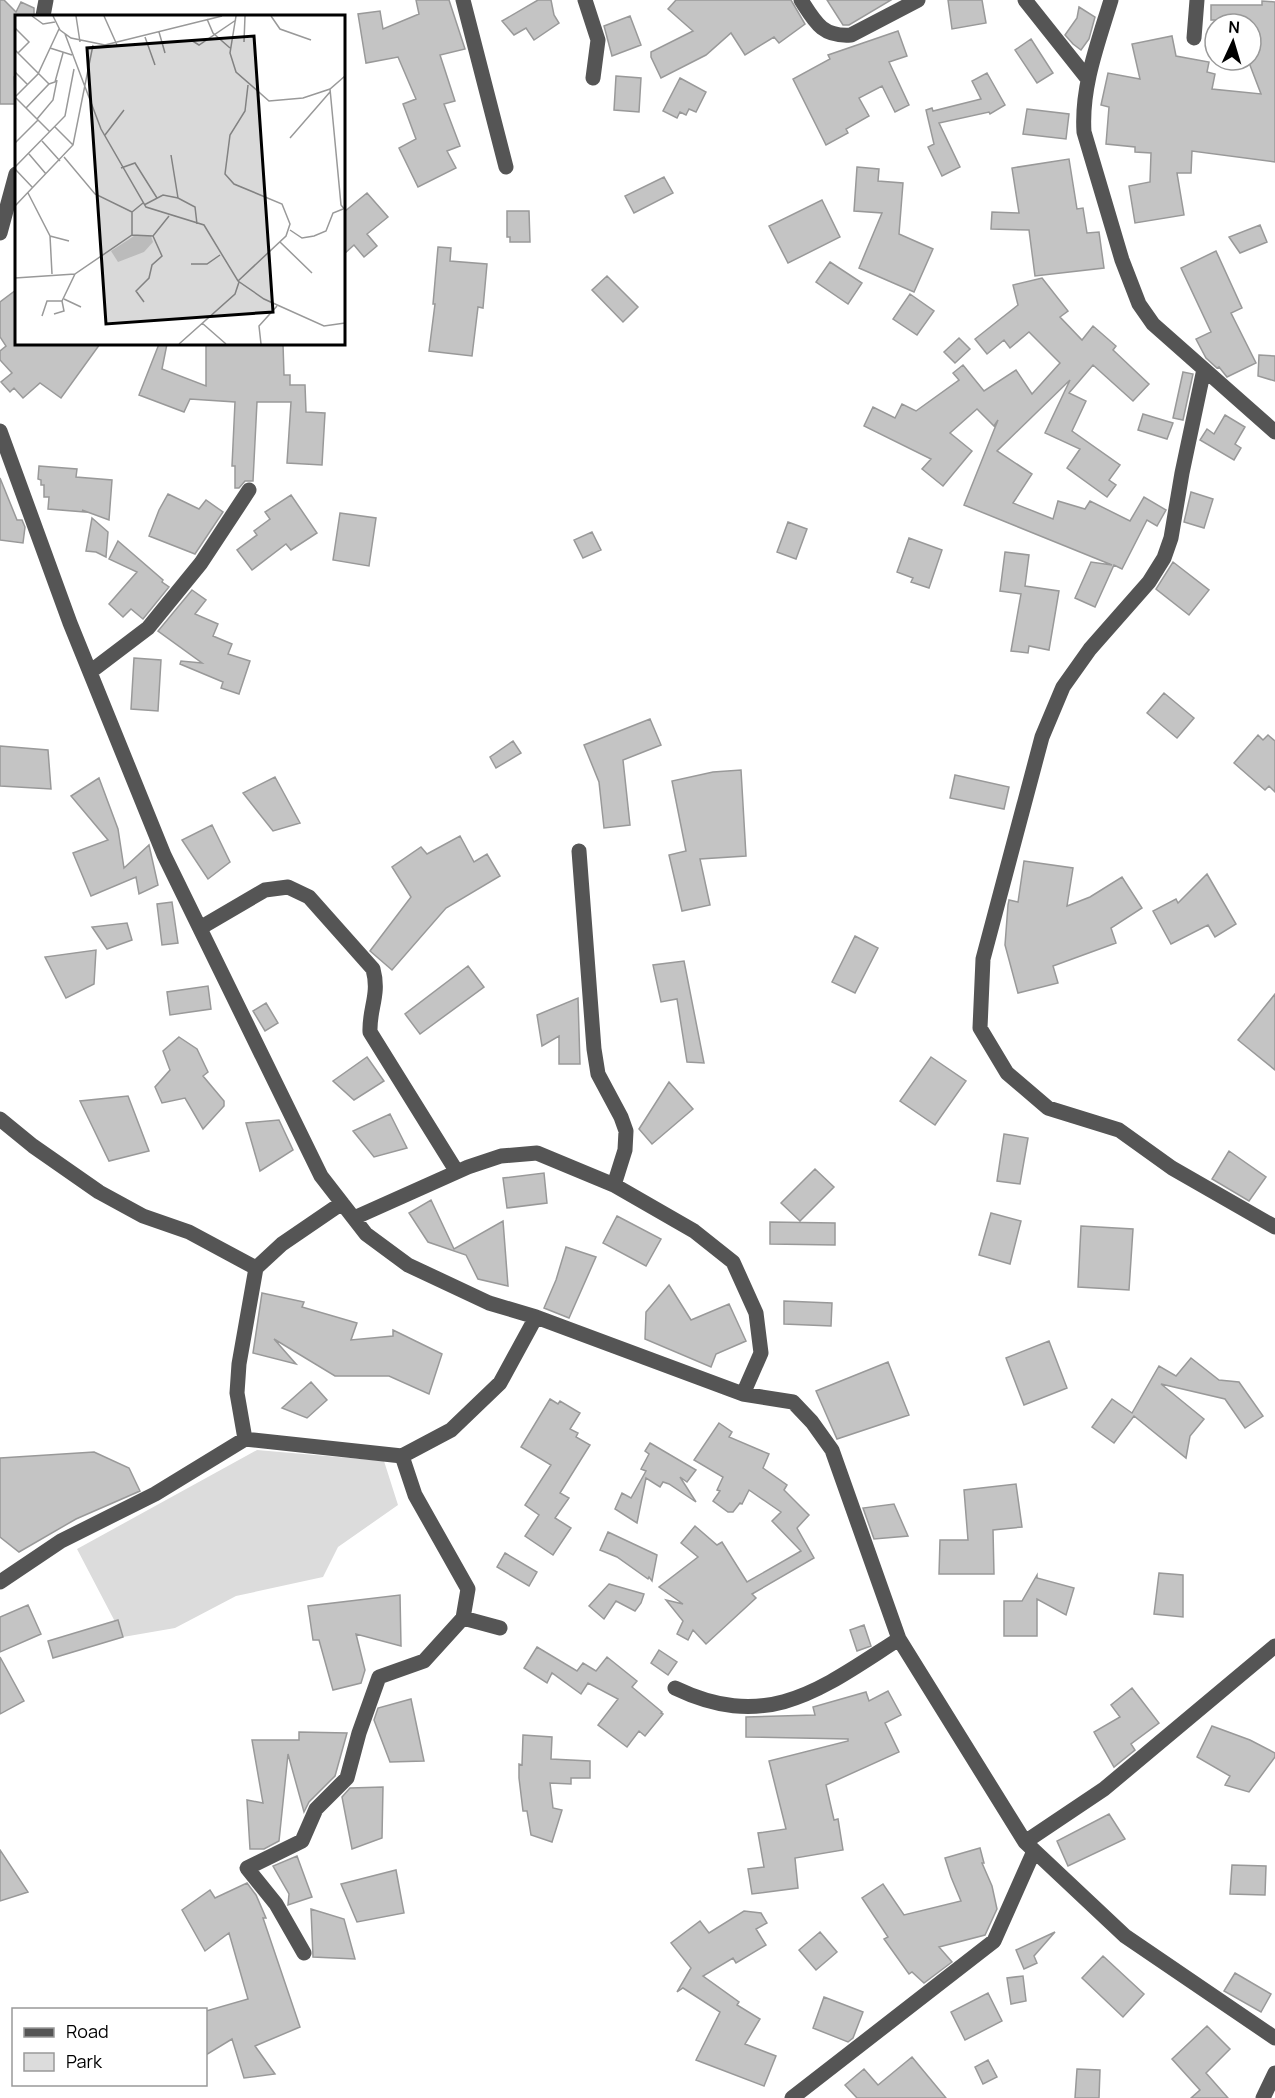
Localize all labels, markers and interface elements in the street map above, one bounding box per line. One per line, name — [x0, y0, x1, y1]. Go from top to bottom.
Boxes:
north arrow — [1203, 12, 1263, 72]
inset map — [15, 15, 345, 345]
text: N — [1228, 16, 1241, 38]
legend — [12, 2008, 207, 2086]
text: Road — [66, 2019, 109, 2043]
text: Park — [66, 2049, 103, 2073]

